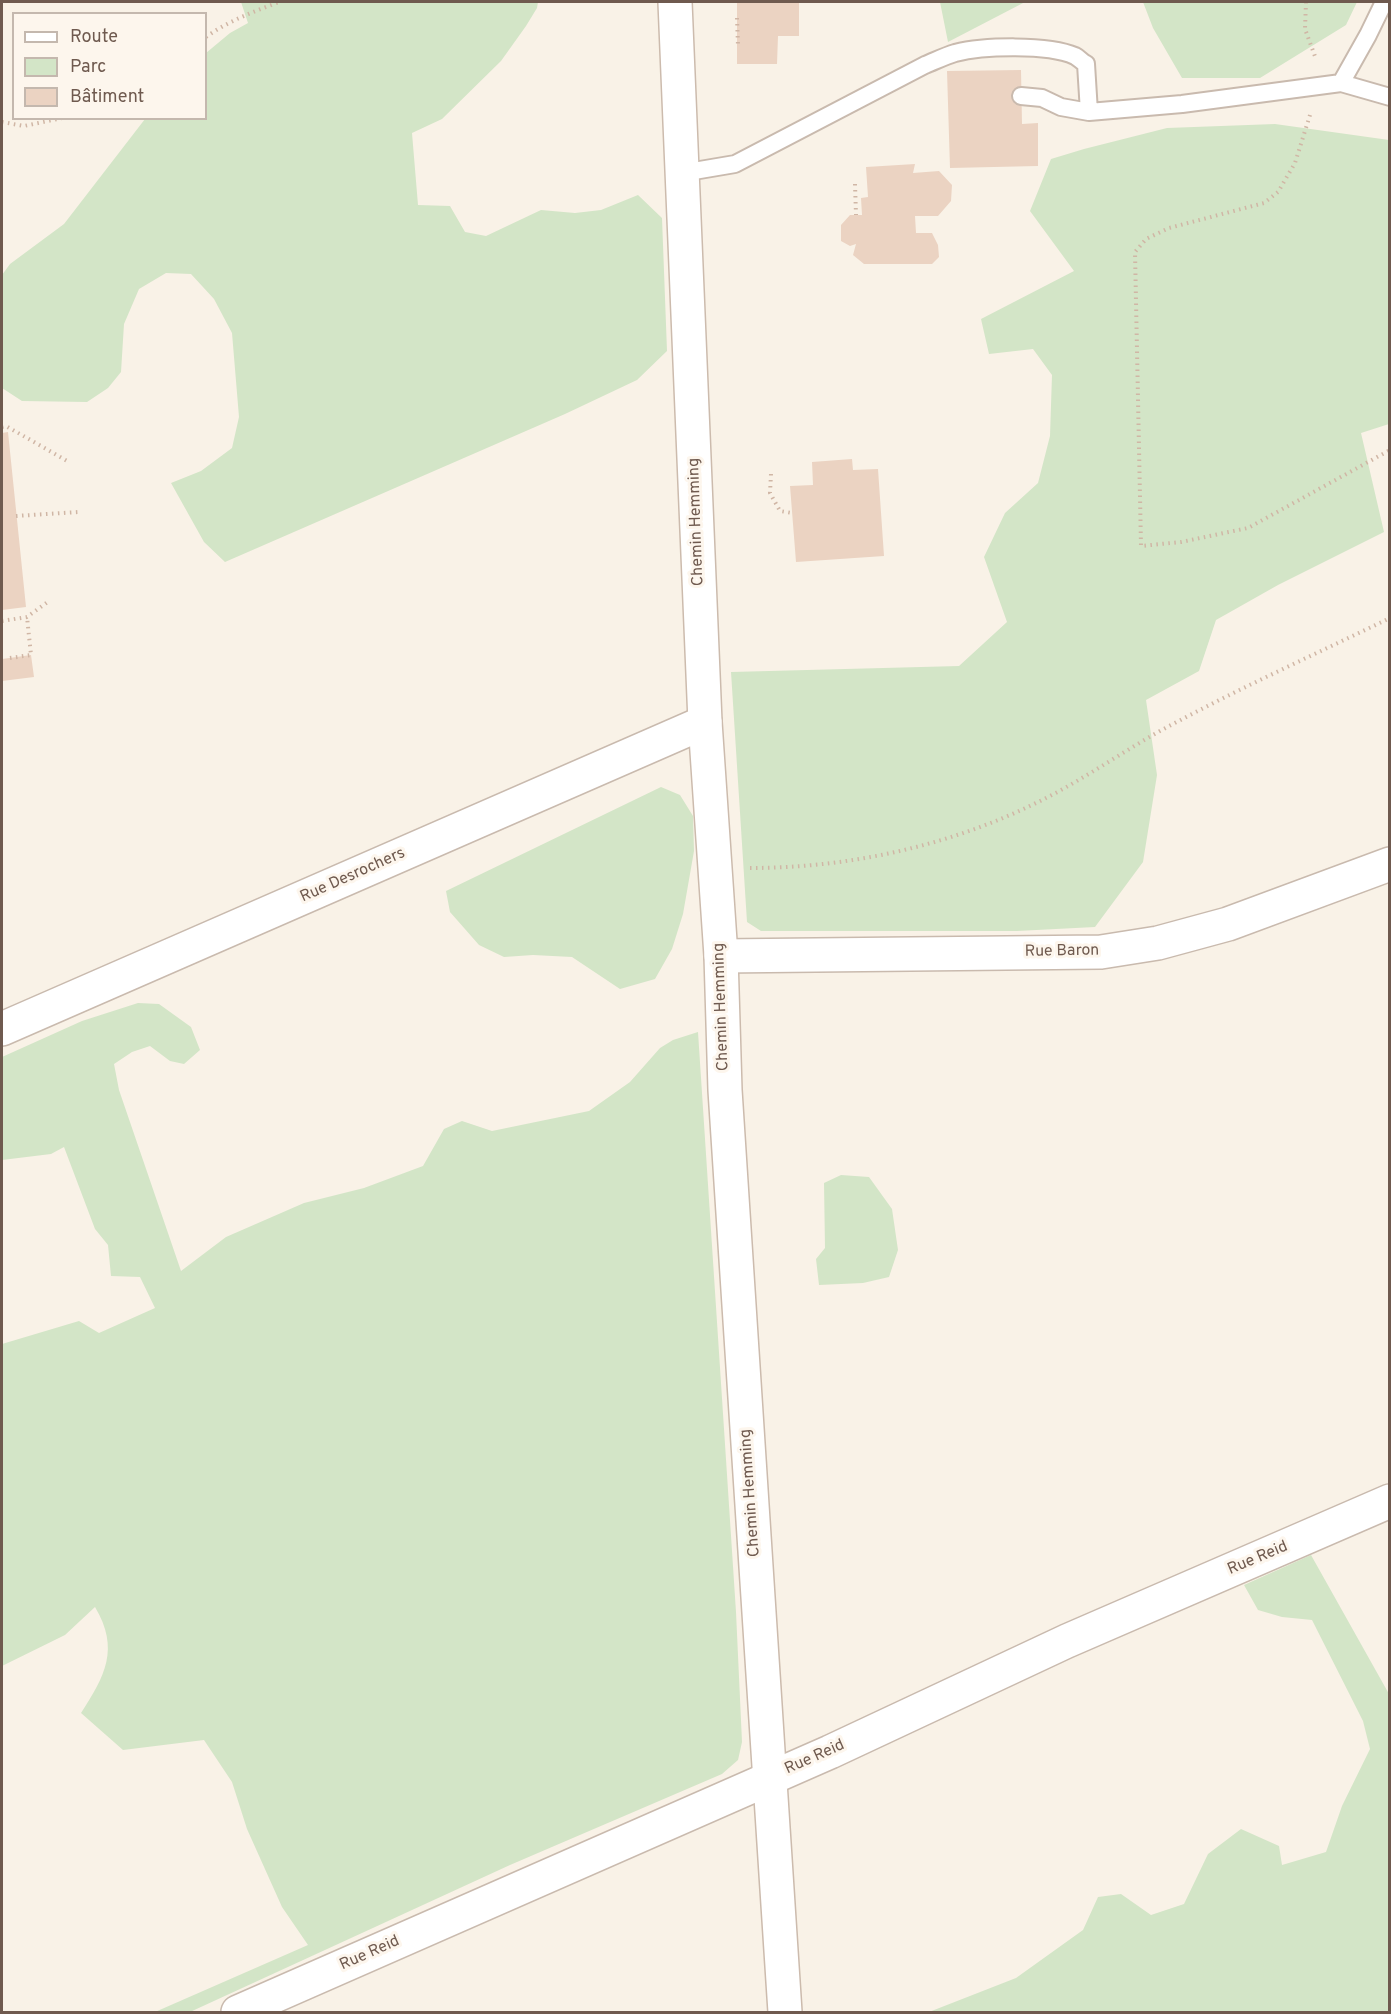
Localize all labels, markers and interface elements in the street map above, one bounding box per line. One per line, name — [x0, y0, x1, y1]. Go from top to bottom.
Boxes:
legend — [12, 12, 207, 120]
text: Route — [70, 26, 118, 49]
text: Parc — [70, 56, 106, 79]
text: Bâtiment — [70, 86, 144, 109]
street label: Chemin Hemming — [685, 458, 709, 586]
street label: Rue Desrochers — [297, 844, 409, 908]
street label: Rue Baron — [1025, 942, 1099, 962]
street label: Chemin Hemming — [710, 943, 734, 1071]
street label: Chemin Hemming — [737, 1428, 765, 1558]
street label: Rue Reid — [1225, 1538, 1291, 1580]
street label: Rue Reid — [782, 1736, 848, 1780]
street label: Rue Reid — [337, 1932, 403, 1976]

